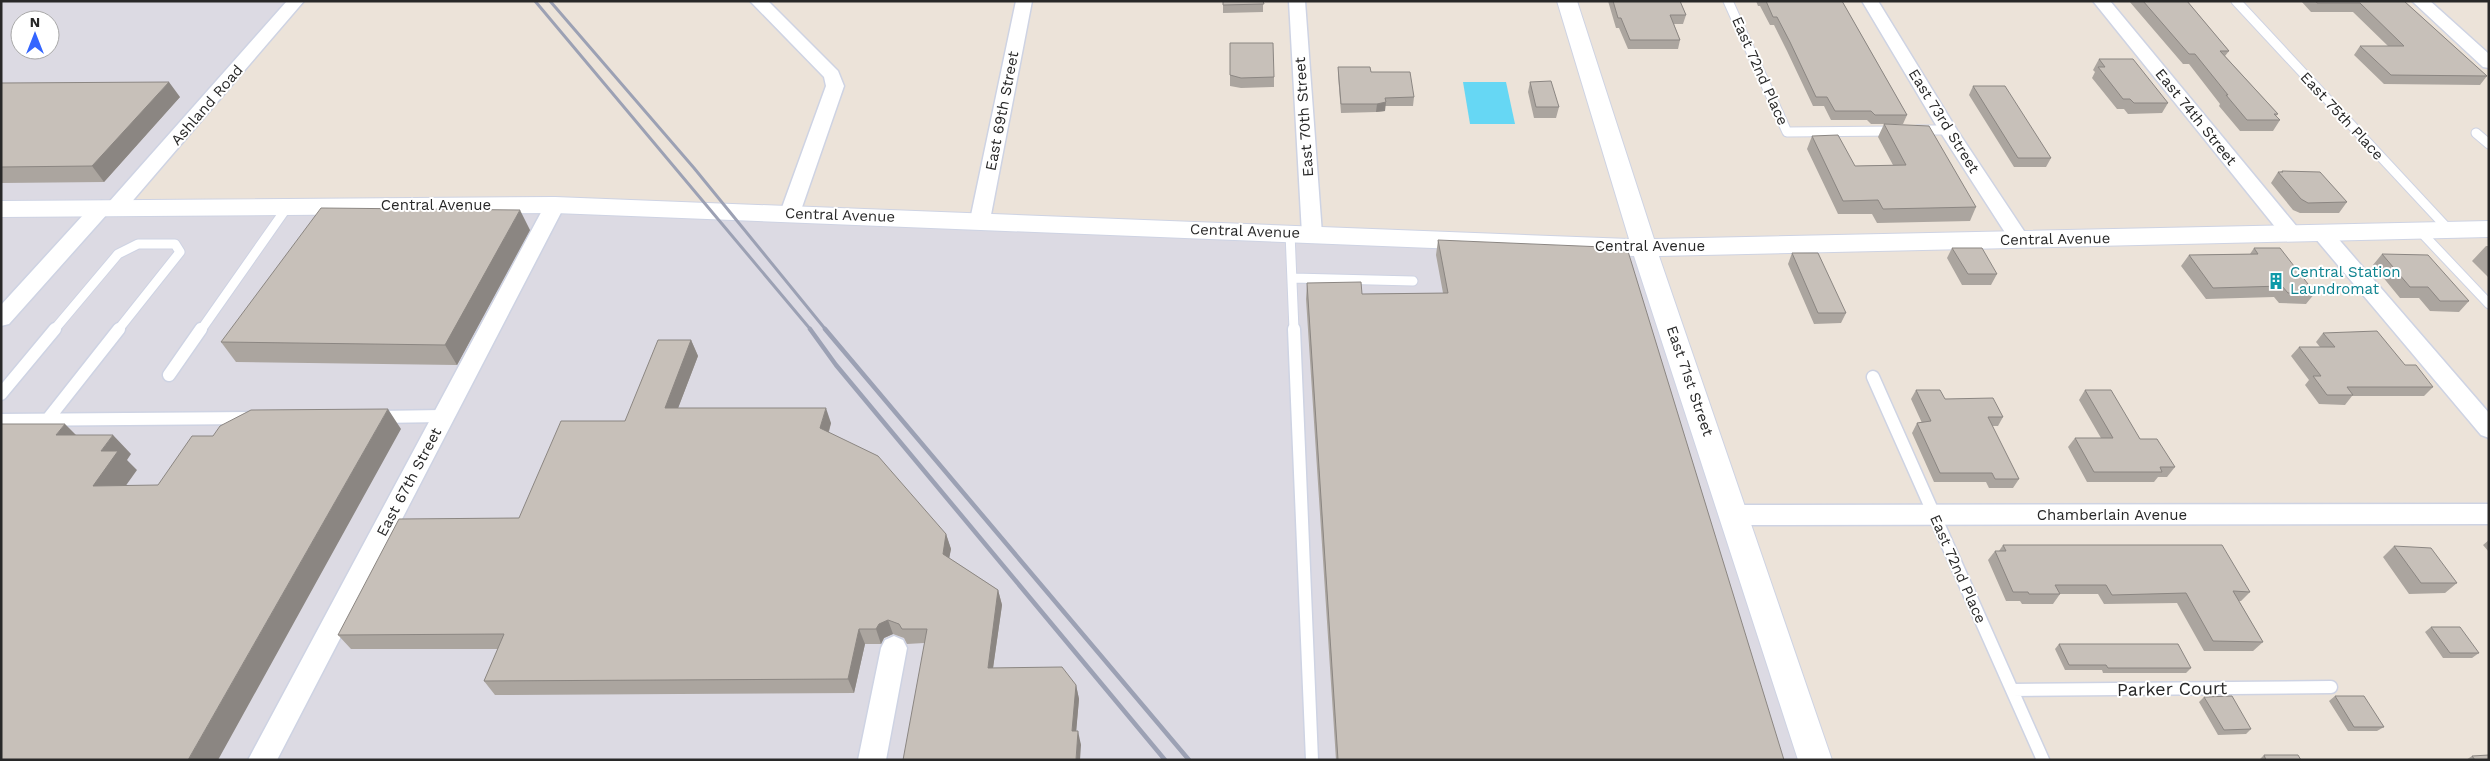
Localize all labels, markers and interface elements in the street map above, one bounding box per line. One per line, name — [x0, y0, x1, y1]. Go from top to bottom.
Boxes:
north arrow — [10, 10, 60, 60]
text: N — [30, 14, 40, 30]
street label: East 72nd Place — [1728, 14, 1792, 128]
street label: East 69th Street — [982, 49, 1023, 172]
street label: East 70th Street — [1291, 56, 1317, 178]
street label: Ashland Road — [167, 61, 247, 149]
street label: East 74th Street — [2152, 65, 2241, 170]
street label: East 73rd Street — [1905, 66, 1984, 177]
street label: East 75th Place — [2297, 68, 2387, 164]
street label: Central Avenue — [381, 196, 491, 214]
street label: Central Avenue — [784, 204, 896, 226]
street label: Central Avenue — [1189, 220, 1301, 242]
street label: Central Avenue — [2000, 229, 2110, 249]
street label: Central Avenue — [1595, 237, 1705, 255]
place label: Central Station Laundromat — [2290, 263, 2401, 298]
building icon: Central Station Laundromat — [2266, 271, 2286, 291]
street label: East 71st Street — [1663, 323, 1718, 439]
street label: East 67th Street — [373, 424, 446, 539]
street label: Chamberlain Avenue — [2037, 506, 2187, 524]
street label: East 72nd Place — [1926, 512, 1990, 626]
street label: Parker Court — [2117, 677, 2228, 700]

